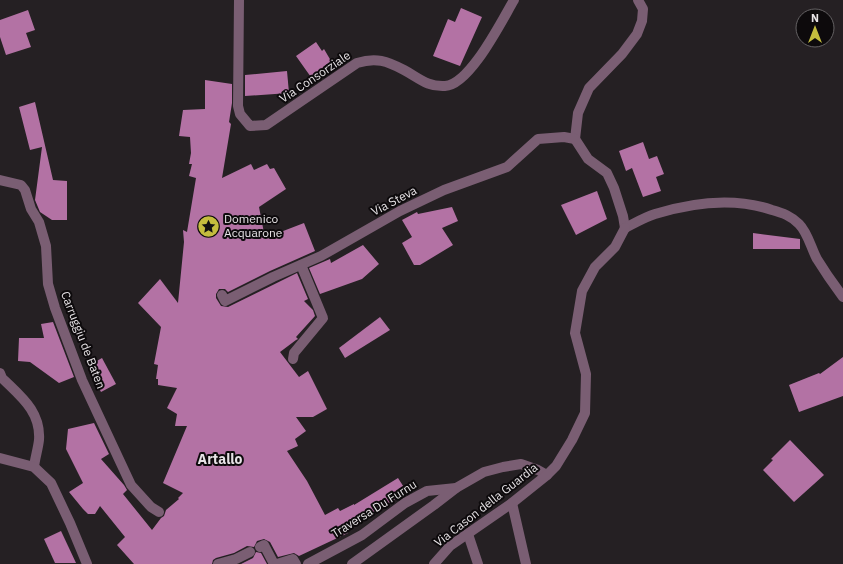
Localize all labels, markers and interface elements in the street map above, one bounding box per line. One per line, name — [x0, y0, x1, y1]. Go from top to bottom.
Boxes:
north arrow — [795, 8, 835, 48]
text: N — [811, 11, 819, 25]
street label: Via Consorziale — [276, 47, 353, 106]
street label: Via Steva — [368, 182, 420, 219]
place label: Domenico Acquarone — [224, 211, 283, 240]
place icon: Domenico Acquarone — [196, 213, 222, 239]
street label: Carruggiu de Baten — [58, 289, 109, 391]
district label: Artallo — [198, 450, 243, 468]
street label: Via Cason della Guardia — [431, 459, 541, 550]
street label: Traversa Du Furnu — [328, 476, 419, 541]

